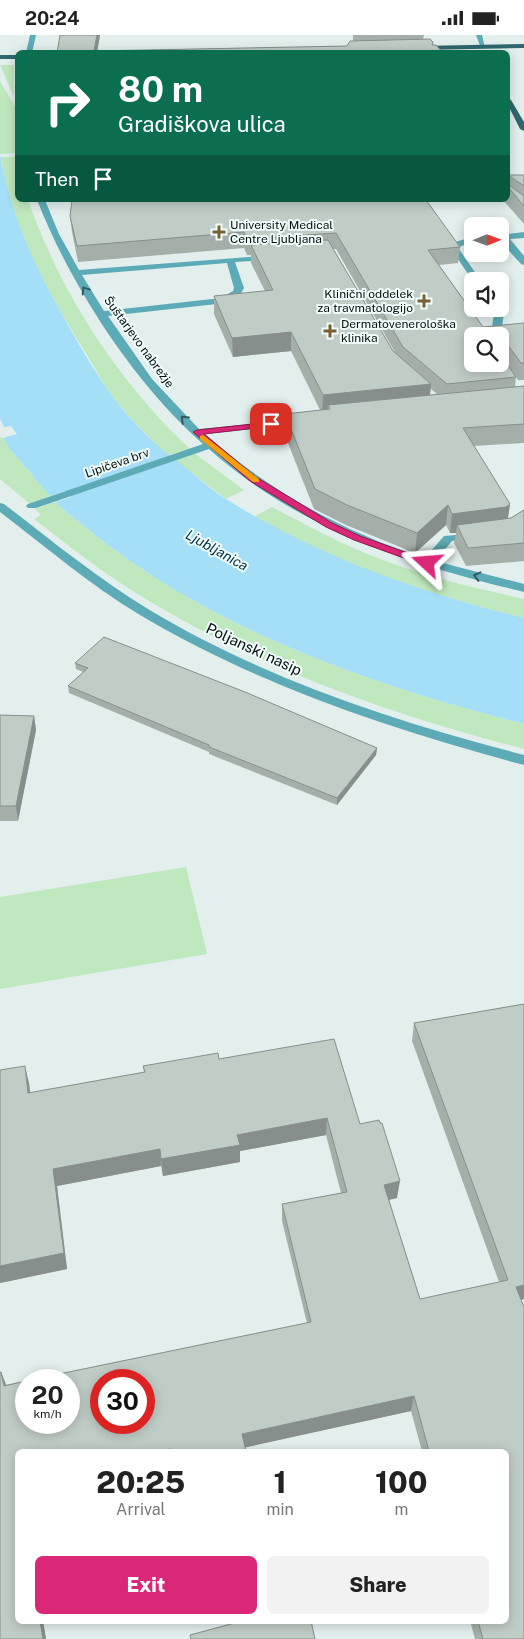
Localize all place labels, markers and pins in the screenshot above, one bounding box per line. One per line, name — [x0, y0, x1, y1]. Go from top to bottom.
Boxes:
place label: University Medical Centre Ljubljana — [230, 218, 333, 246]
marker: University Medical Centre Ljubljana — [212, 225, 226, 239]
place label: Klinični oddelek za travmatologijo — [318, 287, 413, 315]
marker: Klinični oddelek za travmatologijo — [417, 294, 431, 308]
place label: Dermatovenerološka klinika — [341, 317, 456, 345]
marker: Dermatovenerološka klinika — [323, 324, 337, 338]
pin — [250, 403, 292, 445]

